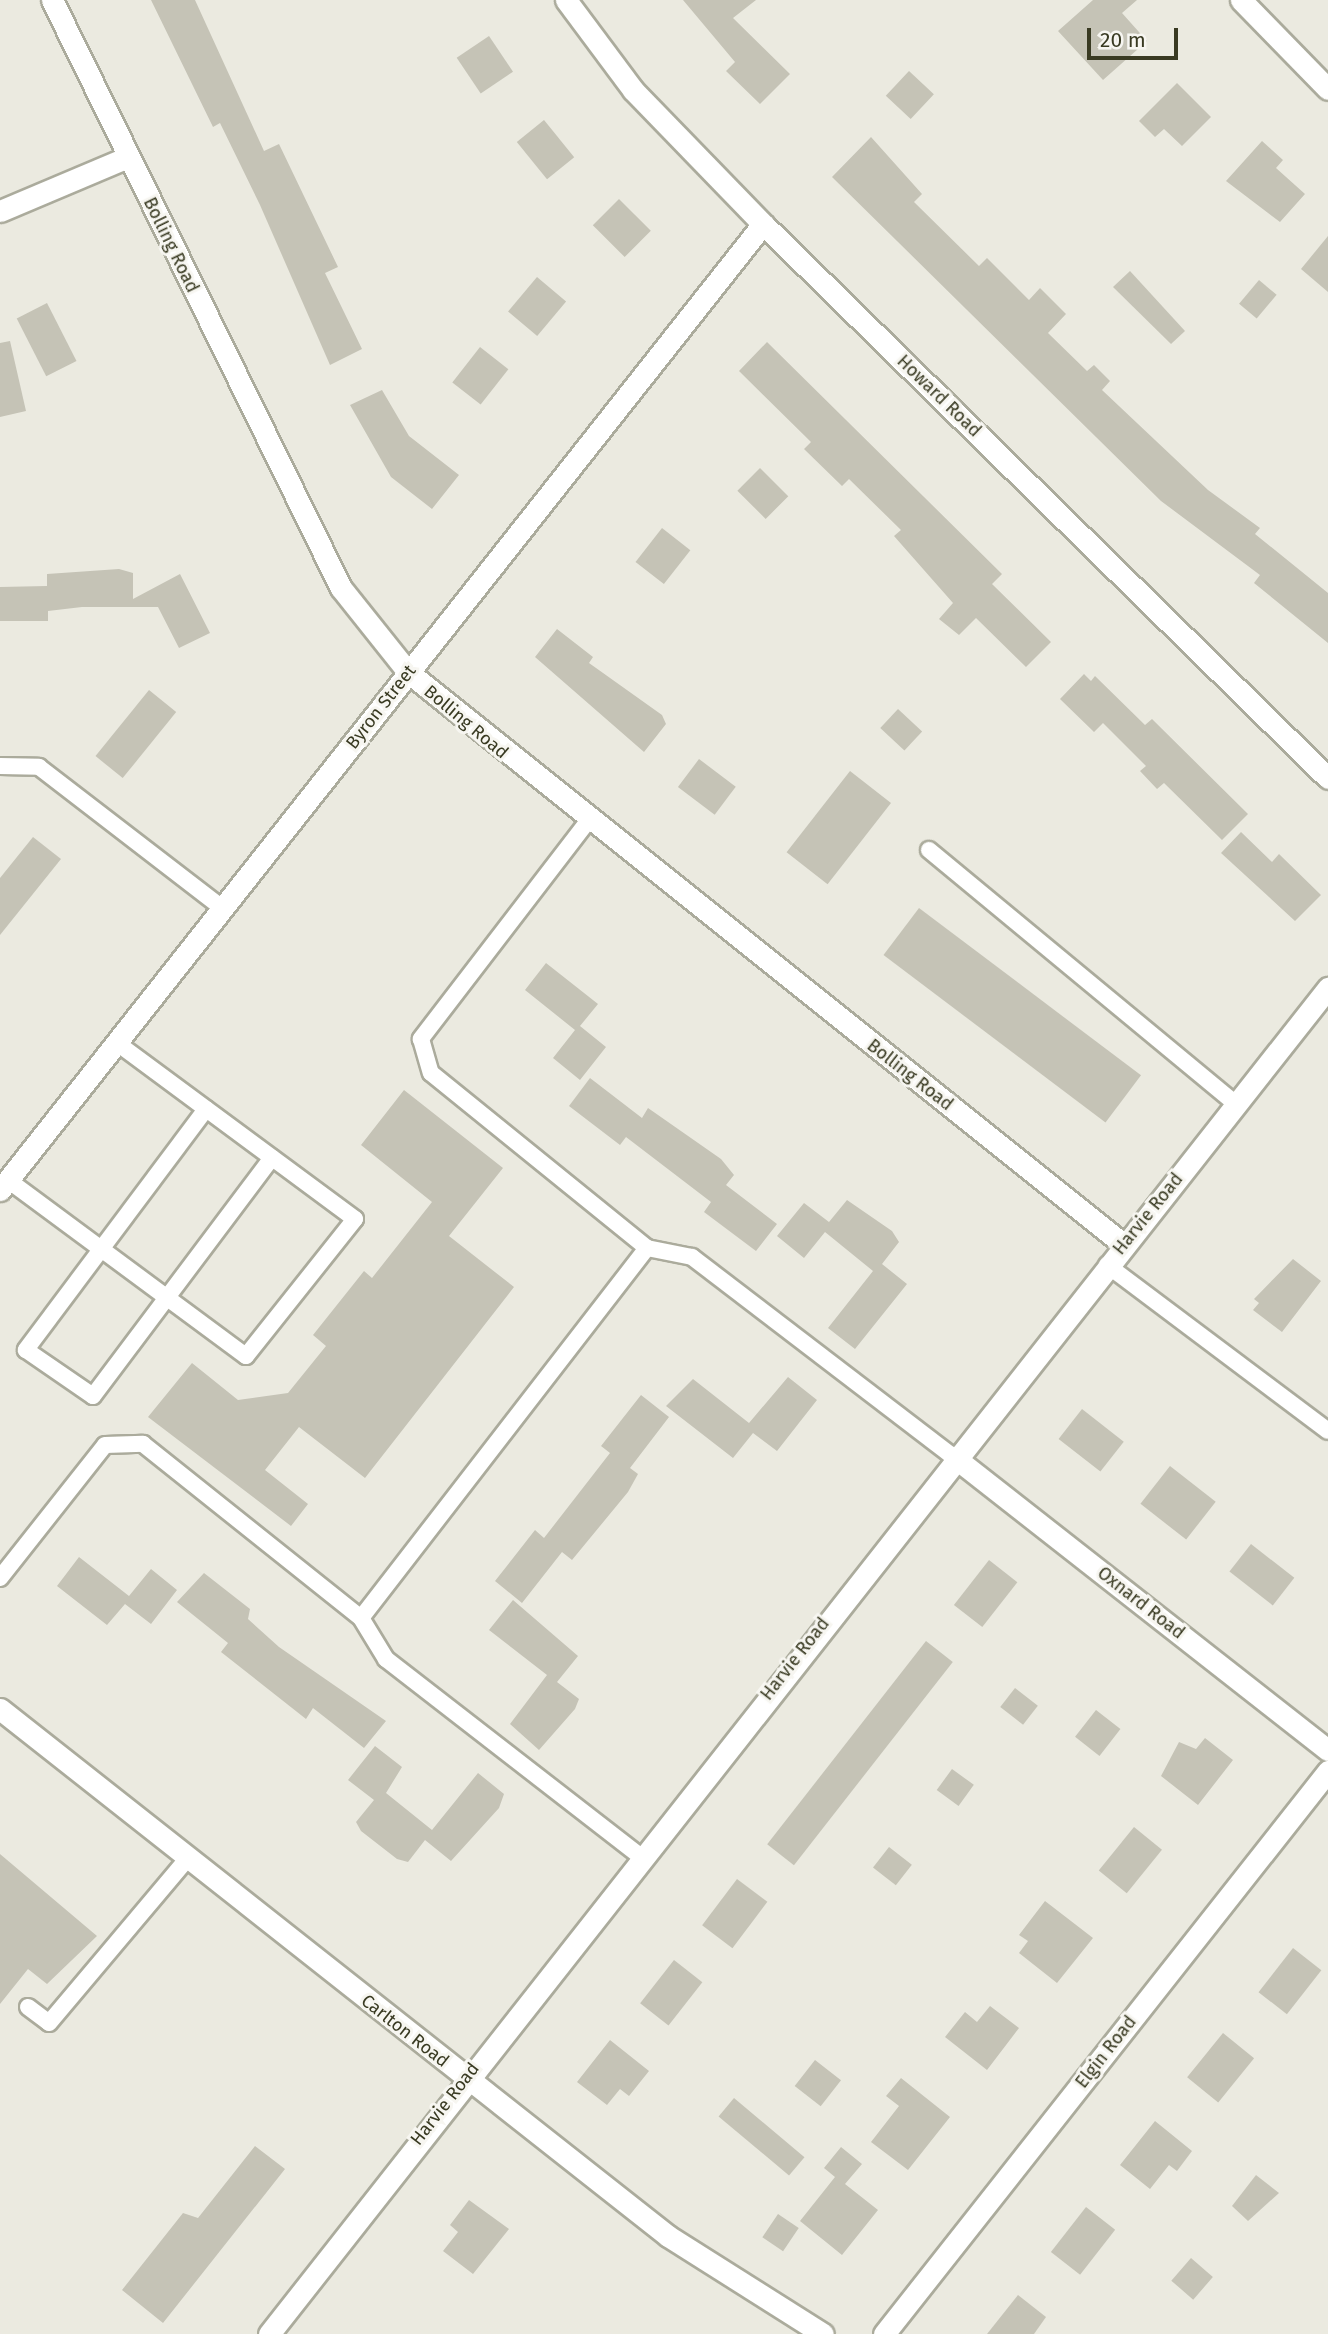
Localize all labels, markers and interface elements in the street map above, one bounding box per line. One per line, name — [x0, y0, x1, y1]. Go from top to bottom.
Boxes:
scale bar — [1090, 14, 1181, 58]
text: 20 m — [1100, 27, 1146, 53]
street label: Bolling Road — [139, 194, 203, 296]
street label: Howard Road — [892, 350, 986, 442]
street label: Byron Street — [341, 661, 421, 753]
street label: Bolling Road — [420, 681, 512, 763]
street label: Bolling Road — [863, 1035, 957, 1115]
street label: Harvie Road — [1108, 1169, 1188, 1259]
street label: Oxnard Road — [1093, 1562, 1189, 1644]
street label: Harvie Road — [756, 1613, 834, 1705]
street label: Carlton Road — [357, 1990, 453, 2072]
street label: Elgin Road — [1071, 2011, 1141, 2093]
street label: Harvie Road — [406, 2058, 484, 2150]

